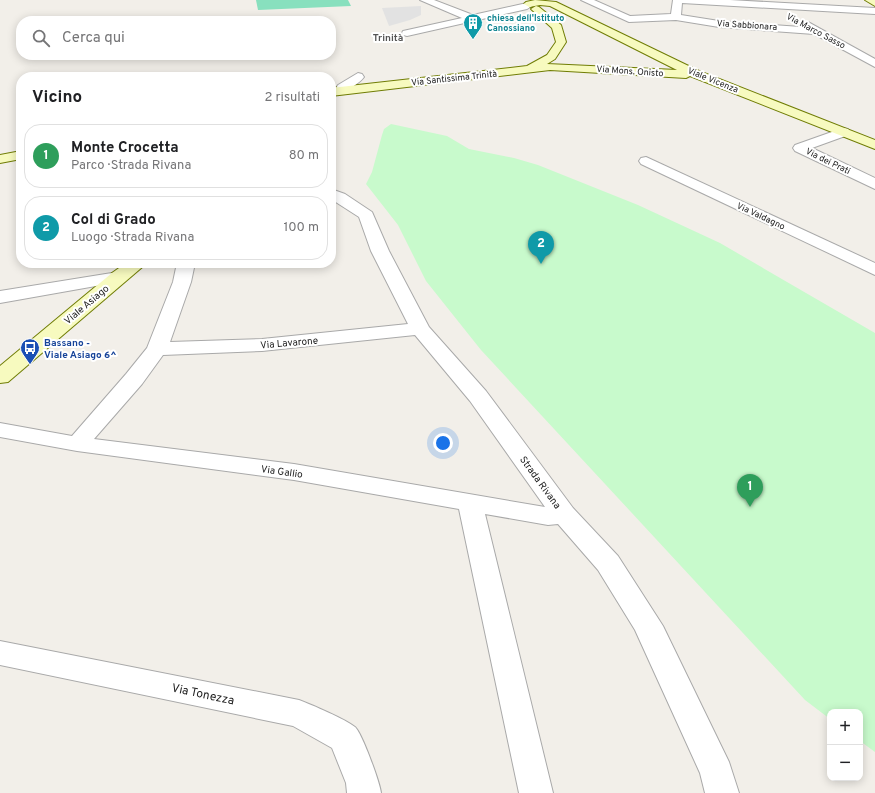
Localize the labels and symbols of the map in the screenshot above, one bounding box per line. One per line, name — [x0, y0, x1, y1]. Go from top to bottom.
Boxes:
street label: Via Marco Sasso — [784, 11, 847, 52]
building icon: chiesa dell'Istituto Canossiano — [462, 12, 484, 40]
place label: chiesa dell'Istituto Canossiano — [487, 13, 564, 34]
street label: Via Sabbionara — [716, 18, 778, 33]
district label: Trinità — [373, 32, 403, 45]
street label: Via Mons. Onisto — [596, 64, 664, 79]
street label: Viale Vicenza — [686, 65, 740, 96]
street label: Via Santissima Trinità — [411, 68, 498, 88]
street label: Via dei Prati — [804, 146, 852, 177]
street label: Via Valdagno — [735, 200, 787, 232]
pin: 2 — [528, 231, 554, 264]
street label: Viale Asiago — [62, 282, 112, 328]
street label: Via Lavarone — [260, 334, 319, 353]
bus stop icon: Bassano - Viale Asiago 6^ — [19, 337, 41, 365]
place label: Bassano - Viale Asiago 6^ — [44, 337, 117, 362]
your location — [433, 433, 453, 453]
street label: Strada Rivana — [516, 454, 563, 512]
street label: Via Gallio — [260, 463, 304, 482]
pin: 1 — [737, 474, 763, 507]
street label: Via Tonezza — [170, 681, 236, 709]

